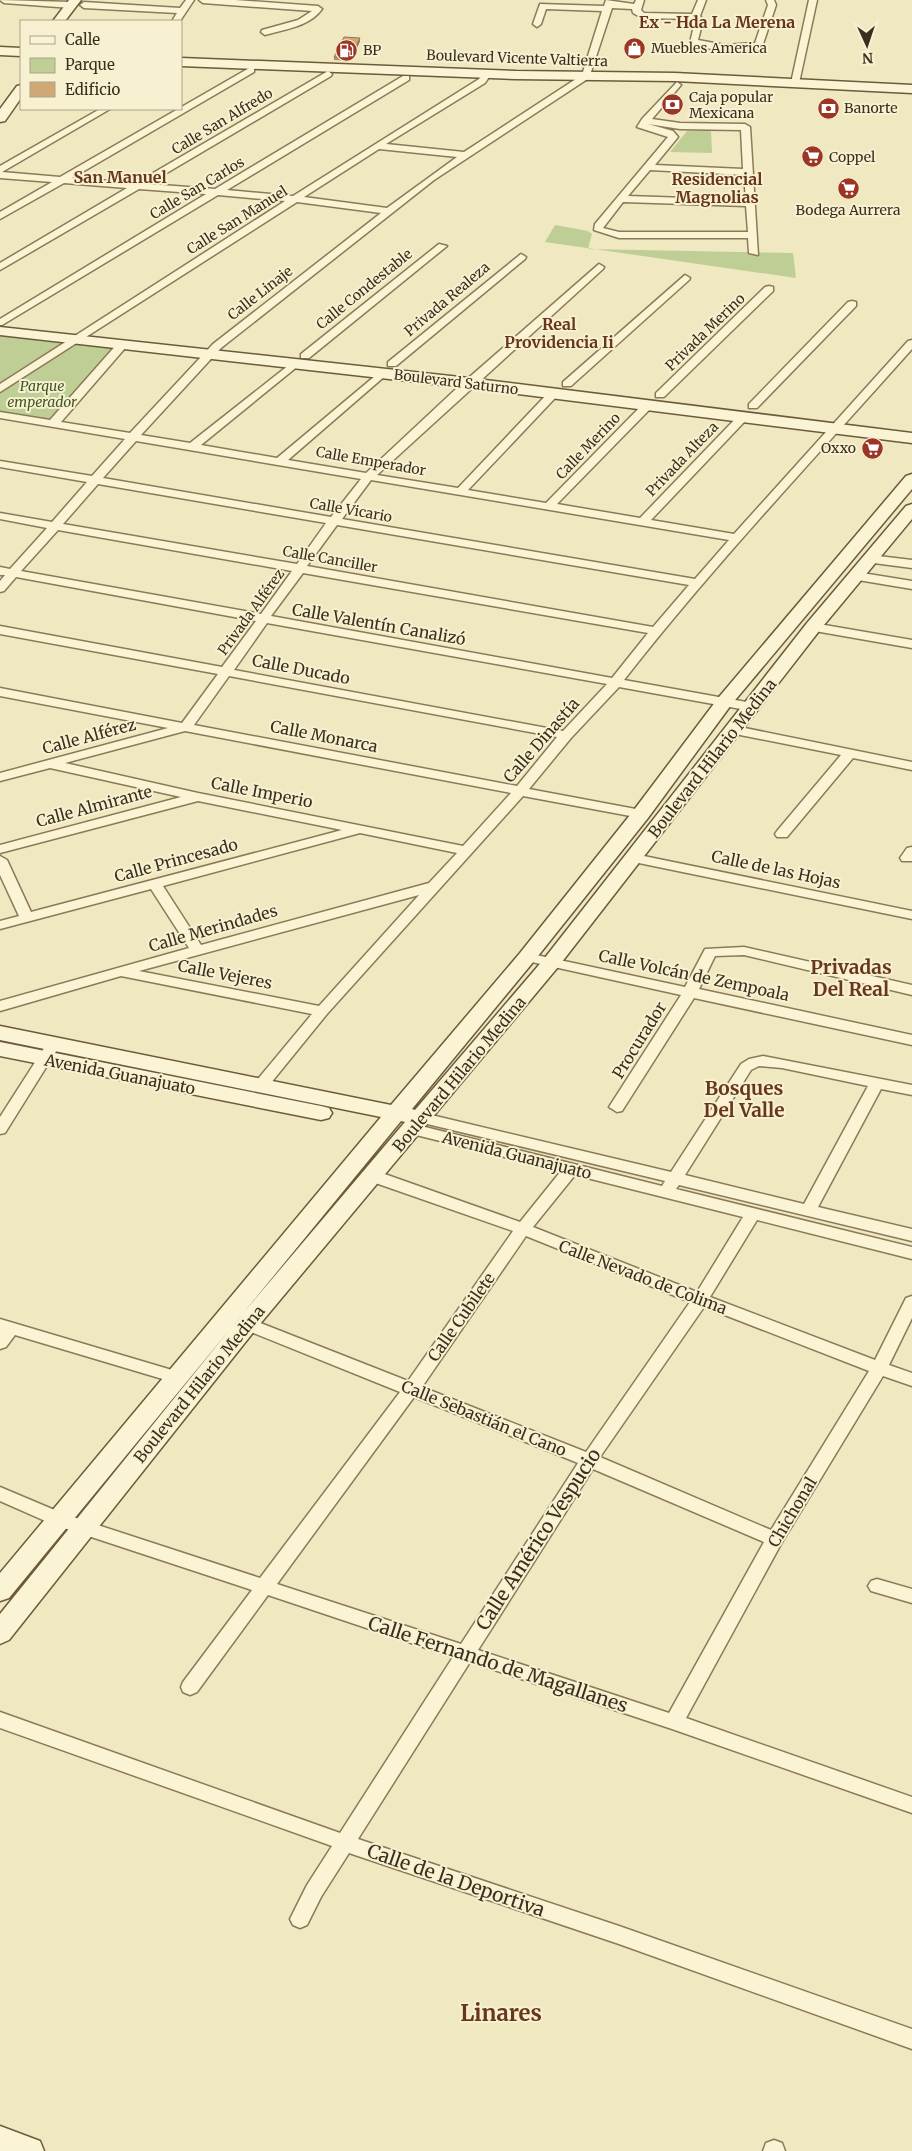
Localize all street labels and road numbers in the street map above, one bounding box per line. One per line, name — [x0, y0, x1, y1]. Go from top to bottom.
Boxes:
street label: Boulevard Vicente Valtierra — [426, 46, 609, 70]
street label: Calle San Alfredo — [168, 84, 276, 158]
street label: Calle San Carlos — [147, 153, 248, 223]
street label: Calle San Manuel — [183, 181, 291, 258]
street label: Calle Condestable — [312, 245, 416, 333]
street label: Privada Realeza — [401, 258, 494, 340]
street label: Calle Linaje — [224, 262, 296, 324]
street label: Privada Merino — [661, 289, 749, 375]
street label: Boulevard Saturno — [393, 365, 519, 399]
street label: Calle Merino — [552, 409, 624, 483]
street label: Privada Alteza — [642, 418, 722, 500]
street label: Calle Emperador — [315, 442, 427, 480]
street label: Calle Vicario — [308, 494, 394, 526]
street label: Calle Canciller — [281, 542, 379, 576]
street label: Privada Alférez — [214, 565, 289, 659]
street label: Calle Valentín Canalizó — [291, 599, 467, 649]
street label: Calle Ducado — [250, 650, 352, 688]
street label: Boulevard Hilario Medina — [644, 674, 781, 842]
street label: Calle Dinastía — [499, 693, 583, 786]
street label: Calle Alférez — [40, 714, 138, 758]
street label: Calle Monarca — [269, 716, 380, 756]
street label: Calle Imperio — [210, 772, 314, 812]
street label: Calle Almirante — [34, 781, 154, 831]
street label: Calle Princesado — [112, 834, 240, 886]
street label: Calle de las Hojas — [710, 846, 843, 892]
street label: Calle Merindades — [146, 900, 280, 956]
street label: Calle Volcán de Zempoala — [597, 945, 792, 1005]
street label: Calle Vejeres — [176, 955, 274, 993]
street label: Boulevard Hilario Medina — [388, 992, 530, 1156]
street label: Procurador — [608, 998, 670, 1082]
street label: Avenida Guanajuato — [42, 1049, 197, 1098]
street label: Avenida Guanajuato — [439, 1127, 594, 1183]
street label: Calle Nevado de Colima — [556, 1236, 730, 1318]
street label: Calle Cubilete — [423, 1269, 499, 1365]
street label: Boulevard Hilario Medina — [129, 1301, 269, 1467]
street label: Calle Sebastián el Cano — [399, 1376, 569, 1460]
street label: Calle Américo Vespucio — [470, 1444, 606, 1634]
street label: Chichonal — [763, 1473, 821, 1551]
street label: Calle Fernando de Magallanes — [365, 1611, 631, 1717]
street label: Calle de la Deportiva — [364, 1838, 548, 1922]

